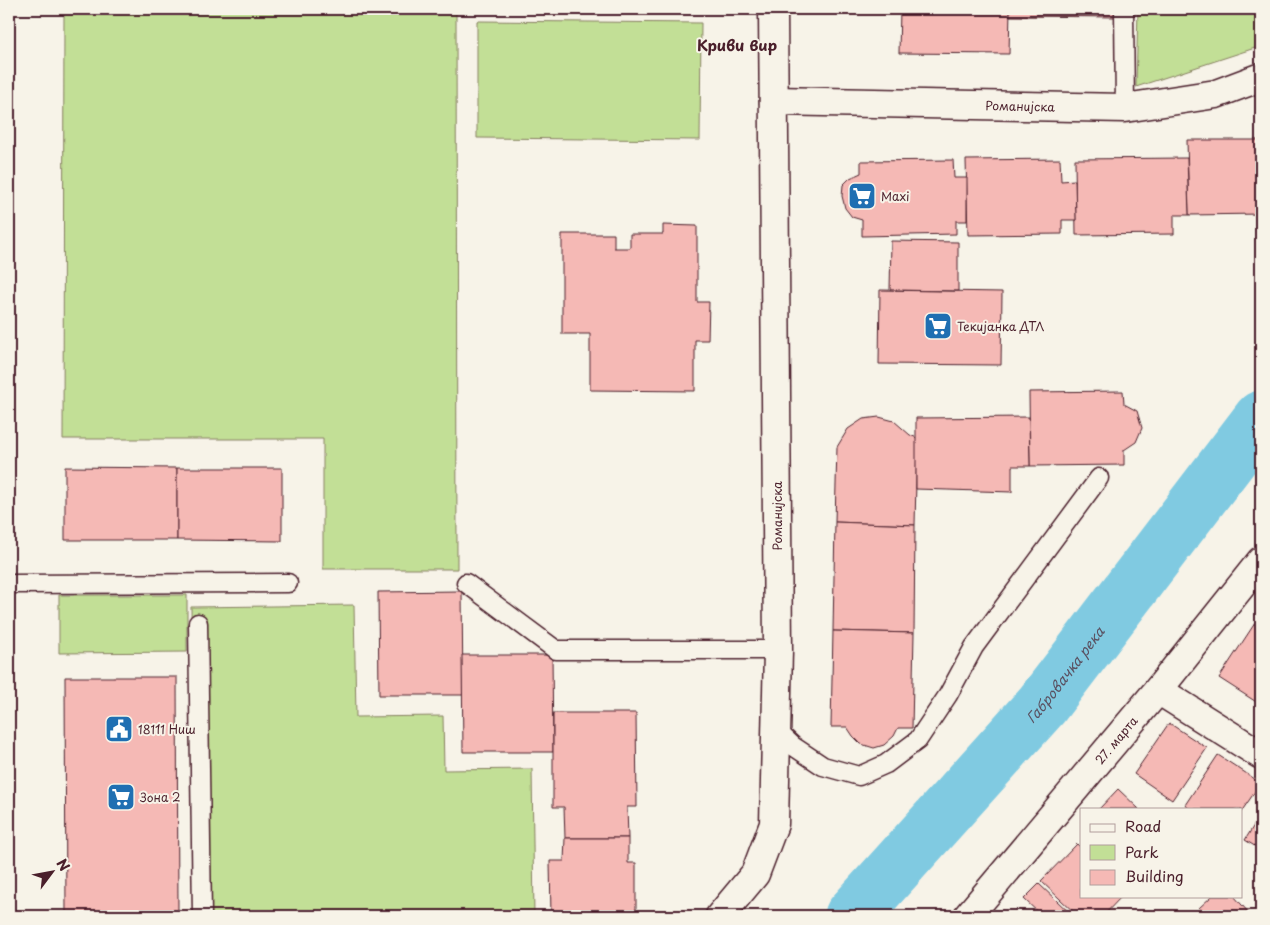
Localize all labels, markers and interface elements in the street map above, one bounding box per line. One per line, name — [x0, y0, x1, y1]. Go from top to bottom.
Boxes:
district label: Криви вир — [697, 33, 777, 56]
street label: Романијска — [985, 96, 1055, 116]
supermarket icon: Maxi — [847, 181, 877, 211]
place label: Maxi — [881, 187, 909, 205]
supermarket icon: Текијанка ДТЛ — [923, 311, 953, 341]
place label: Текијанка ДТЛ — [957, 317, 1044, 335]
street label: Романијска — [768, 481, 786, 551]
water label: Габровачка река — [1020, 621, 1110, 727]
street label: 27. марта — [1091, 712, 1142, 768]
public building icon: 18111 Ниш — [104, 714, 134, 744]
place label: 18111 Ниш — [138, 720, 196, 738]
supermarket icon: Зона 2 — [106, 782, 136, 812]
place label: Зона 2 — [140, 788, 180, 806]
legend — [1080, 808, 1242, 898]
text: Road — [1125, 814, 1161, 837]
text: Park — [1125, 840, 1159, 863]
north arrow — [28, 848, 78, 898]
text: N — [52, 855, 75, 875]
text: Building — [1125, 864, 1184, 887]

